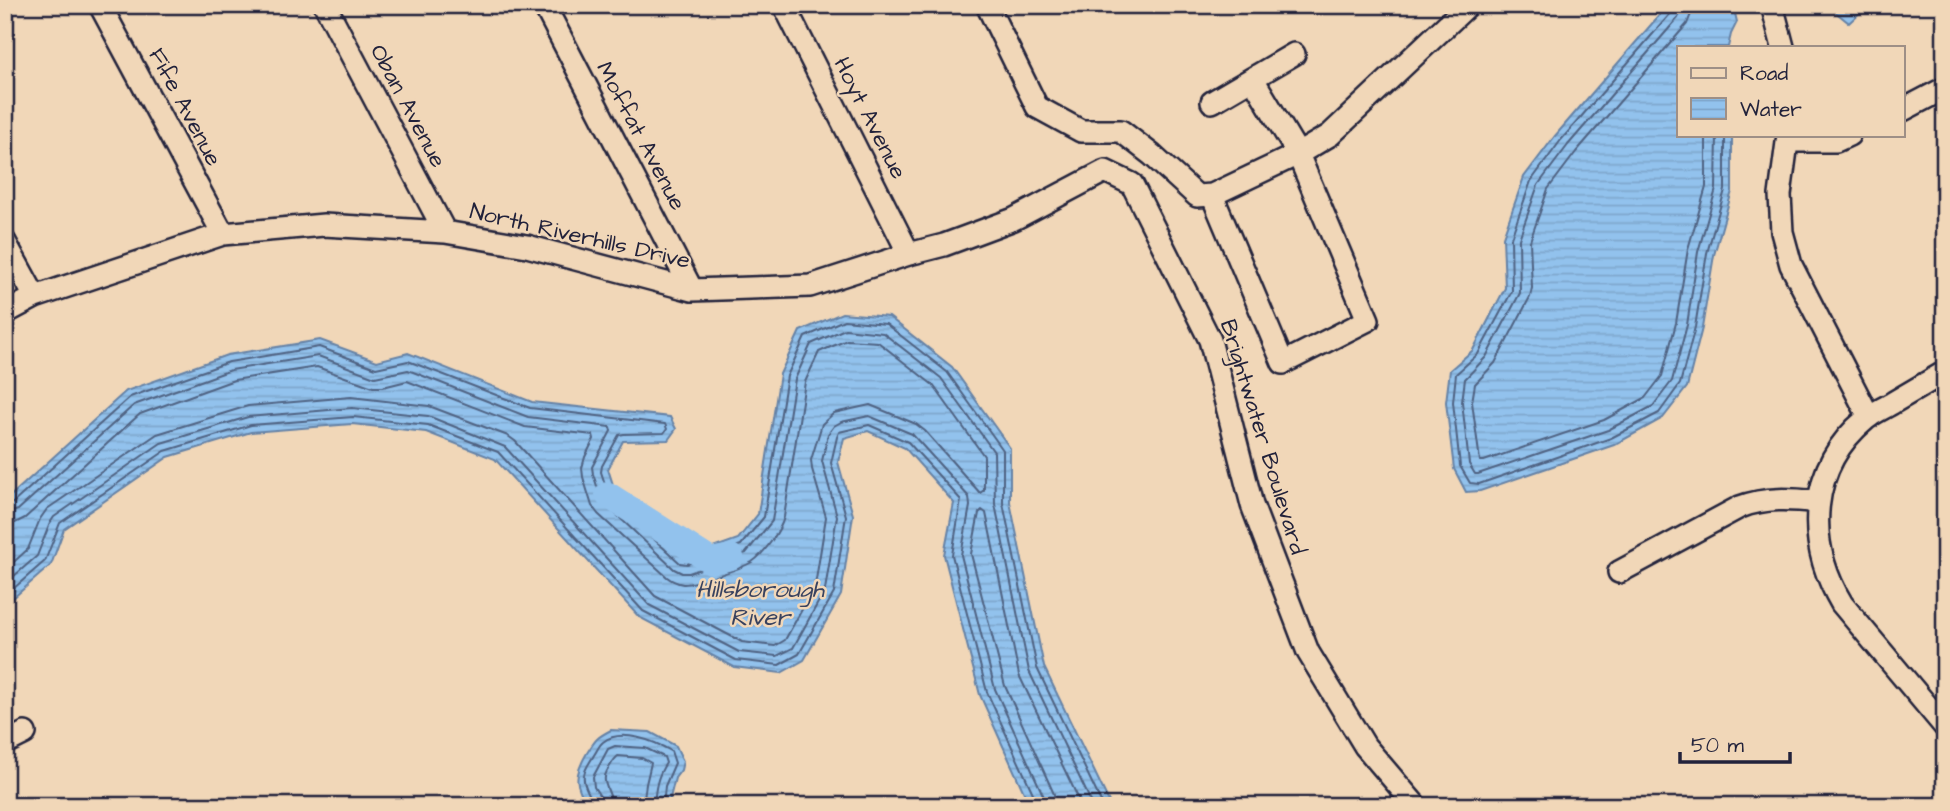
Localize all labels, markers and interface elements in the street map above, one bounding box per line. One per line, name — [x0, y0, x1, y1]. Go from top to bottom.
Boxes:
street label: Oban Avenue — [362, 39, 454, 173]
street label: Fife Avenue — [140, 42, 230, 172]
legend — [1677, 46, 1904, 136]
street label: Hoyt Avenue — [825, 52, 914, 185]
street label: Moffat Avenue — [588, 56, 694, 216]
text: Road — [1740, 59, 1788, 88]
text: Water — [1740, 95, 1802, 124]
street label: North Riverhills Drive — [467, 195, 693, 277]
street label: Brightwater Boulevard — [1211, 316, 1314, 559]
water label: Hillsborough River — [696, 573, 825, 635]
scale bar — [1680, 720, 1791, 764]
text: 50 m — [1691, 731, 1745, 760]

